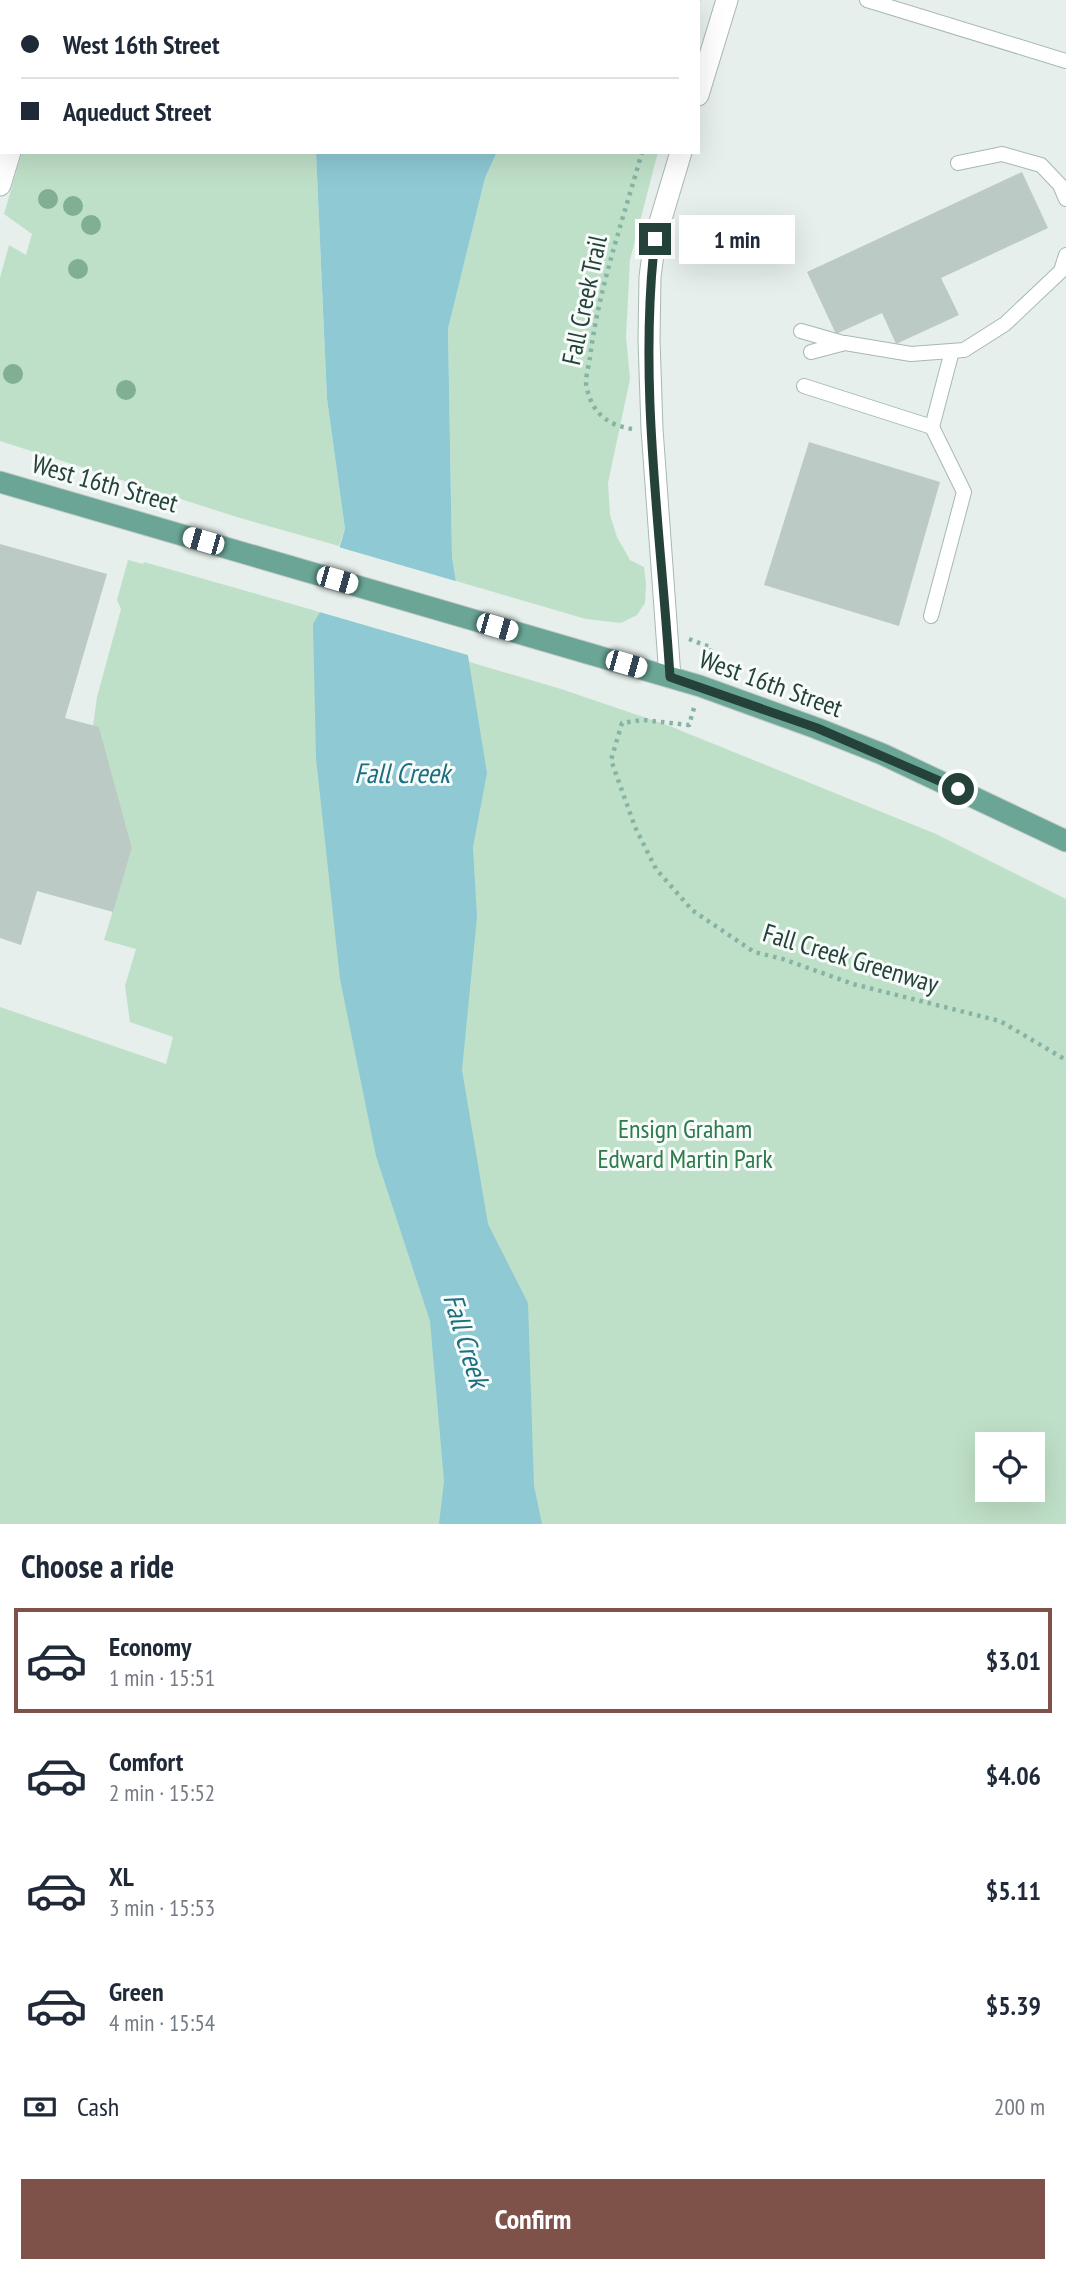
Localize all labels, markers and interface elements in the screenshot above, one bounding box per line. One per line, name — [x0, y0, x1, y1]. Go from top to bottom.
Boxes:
text: West 16th Street — [63, 28, 219, 61]
text: Aqueduct Street — [63, 95, 211, 128]
callout: 1 min — [680, 215, 795, 264]
route end — [639, 223, 671, 255]
text: 1 min — [714, 225, 760, 254]
street label: Fall Creek Trail — [554, 232, 614, 368]
street label: West 16th Street — [28, 446, 182, 520]
car — [180, 525, 227, 557]
car — [314, 564, 361, 596]
car — [474, 611, 521, 643]
street label: West 16th Street — [695, 642, 847, 724]
car — [603, 648, 650, 680]
water label: Fall Creek — [354, 754, 453, 791]
route start — [942, 773, 974, 805]
street label: Fall Creek Greenway — [759, 916, 943, 1000]
park label: Ensign Graham Edward Martin Park — [597, 1112, 773, 1175]
water label: Fall Creek — [435, 1289, 500, 1394]
map controls — [975, 1432, 1045, 1502]
button: locate — [975, 1432, 1045, 1502]
text: Choose a ride — [21, 1545, 174, 1587]
icon: car — [25, 1629, 88, 1692]
text: Economy — [109, 1630, 191, 1663]
text: $3.01 — [986, 1644, 1041, 1677]
text: 1 min · 15:51 — [109, 1663, 215, 1692]
icon: car — [25, 1744, 88, 1807]
text: Comfort — [109, 1745, 183, 1778]
text: $4.06 — [986, 1759, 1041, 1792]
text: 2 min · 15:52 — [109, 1778, 215, 1807]
icon: car — [25, 1859, 88, 1922]
text: XL — [109, 1860, 134, 1893]
text: $5.11 — [986, 1874, 1041, 1907]
text: 3 min · 15:53 — [109, 1893, 215, 1922]
icon: car — [25, 1974, 88, 2037]
text: Green — [109, 1975, 164, 2008]
text: $5.39 — [986, 1989, 1041, 2022]
text: 4 min · 15:54 — [109, 2008, 215, 2037]
icon: cash — [21, 2088, 59, 2126]
text: Cash — [77, 2090, 119, 2123]
text: 200 m — [994, 2092, 1045, 2121]
button: Confirm — [21, 2179, 1045, 2259]

